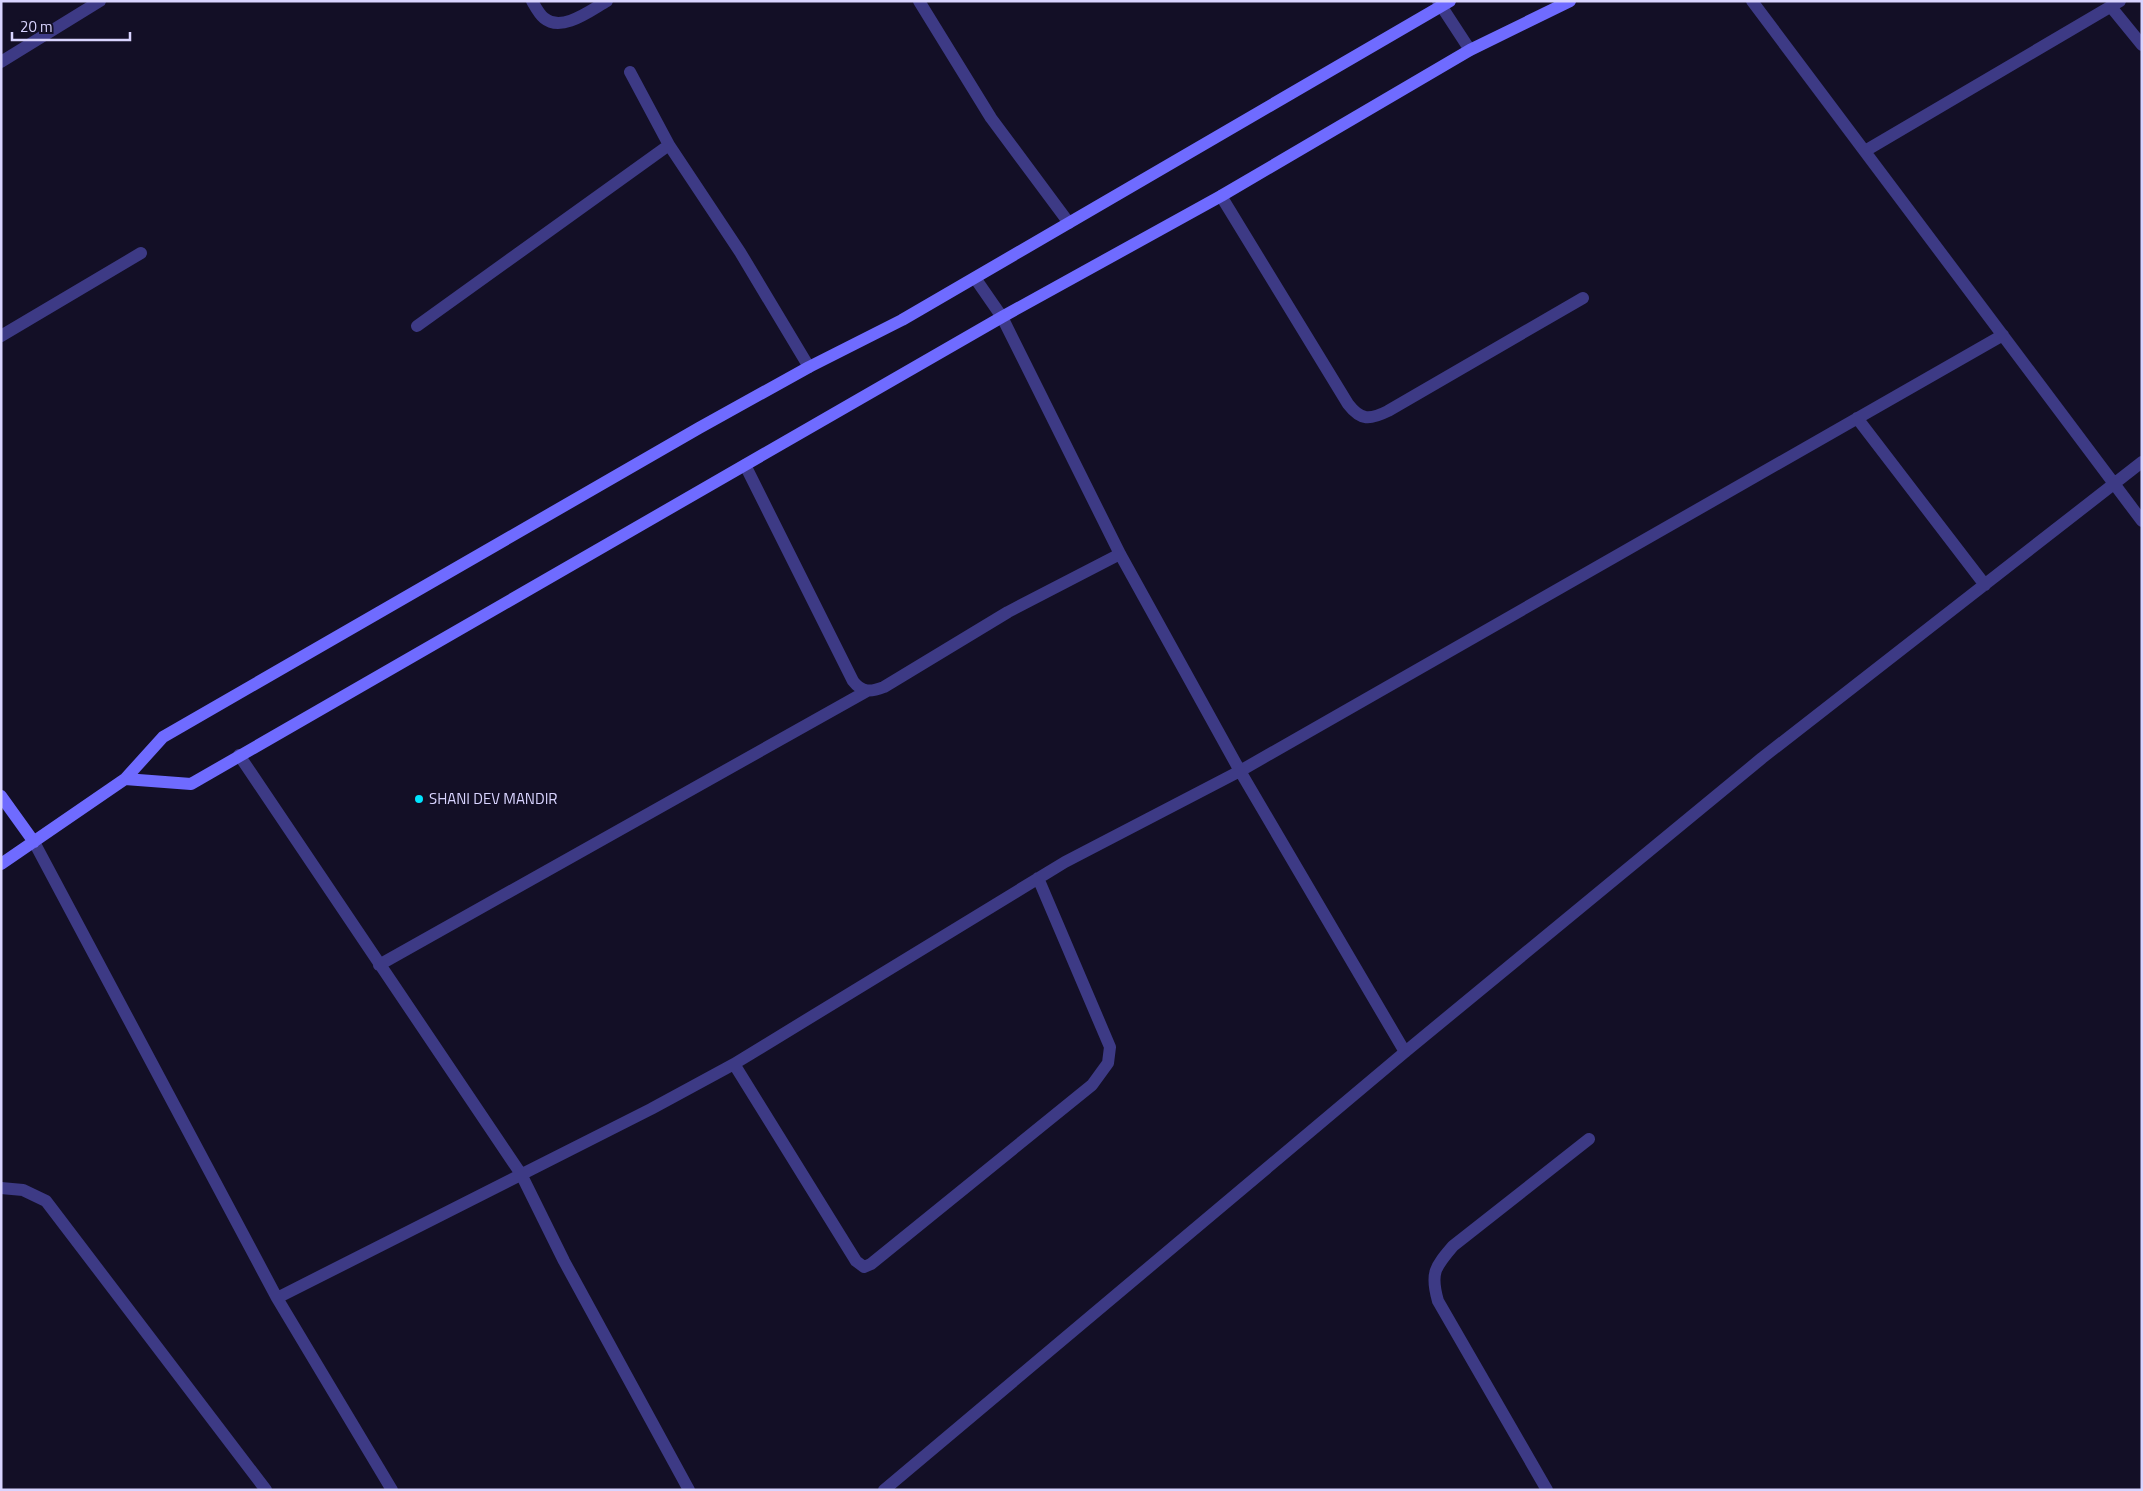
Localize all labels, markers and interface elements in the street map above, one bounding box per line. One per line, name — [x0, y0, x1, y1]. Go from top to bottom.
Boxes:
scale bar — [12, 10, 130, 42]
text: 20 m — [20, 15, 53, 38]
place label: SHANI DEV MANDIR — [429, 787, 558, 810]
marker: SHANI DEV MANDIR — [413, 793, 425, 805]

